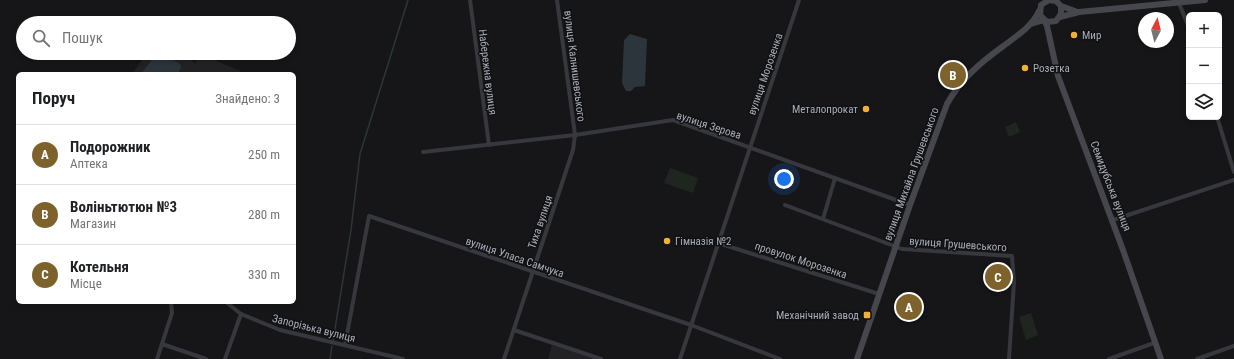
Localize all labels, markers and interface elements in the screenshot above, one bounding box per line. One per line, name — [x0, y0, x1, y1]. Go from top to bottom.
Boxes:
street label: вулиця Калнишевського — [561, 10, 588, 123]
north arrow — [1138, 12, 1174, 48]
map controls — [1186, 12, 1222, 120]
button: + — [1186, 12, 1222, 48]
search box — [16, 16, 296, 60]
icon: search — [30, 27, 52, 49]
text: Пошук — [62, 29, 103, 47]
street label: Набережна вулиця — [476, 29, 499, 116]
place label: Мир — [1082, 29, 1101, 42]
marker: Мир — [1069, 30, 1079, 40]
street label: вулиця Морозенка — [745, 32, 786, 117]
button: − — [1186, 48, 1222, 84]
pin: B — [940, 60, 966, 90]
place label: Розетка — [1033, 62, 1070, 75]
marker: Розетка — [1020, 63, 1030, 73]
button: layers — [1186, 84, 1222, 120]
text: Поруч — [32, 88, 75, 108]
text: Знайдено: 3 — [215, 91, 280, 106]
place label: Металопрокат — [792, 103, 858, 116]
marker: Металопрокат — [861, 104, 871, 114]
street label: вулиця Михайла Грушевського — [881, 105, 942, 243]
street label: вулиця Зерова — [675, 109, 743, 142]
text: Подорожник — [70, 138, 151, 156]
street label: Семидубська вулиця — [1087, 139, 1134, 233]
text: A — [41, 147, 49, 162]
text: 250 m — [248, 147, 280, 162]
text: Аптека — [70, 156, 108, 171]
your location — [774, 169, 794, 189]
street label: Тиха вулиця — [525, 194, 556, 251]
text: Воліньтютюн №3 — [70, 198, 177, 216]
text: B — [41, 207, 49, 222]
text: 280 m — [248, 207, 280, 222]
text: Магазин — [70, 216, 116, 231]
street label: вулиця Уласа Самчука — [464, 235, 566, 280]
place label: Гімназія №2 — [675, 235, 731, 248]
street label: вулиця Грушевського — [909, 235, 1008, 254]
marker: Гімназія №2 — [662, 236, 672, 246]
street label: провулок Морозенка — [753, 239, 849, 282]
text: Котельня — [70, 258, 129, 276]
pin: C — [985, 262, 1011, 292]
text: C — [41, 267, 49, 282]
text: 330 m — [248, 267, 280, 282]
text: Місце — [70, 276, 102, 291]
pin: A — [896, 292, 922, 322]
place label: Механічний завод — [776, 309, 859, 322]
marker: Механічний завод — [862, 310, 872, 320]
street label: Запорізька вулиця — [271, 312, 357, 345]

